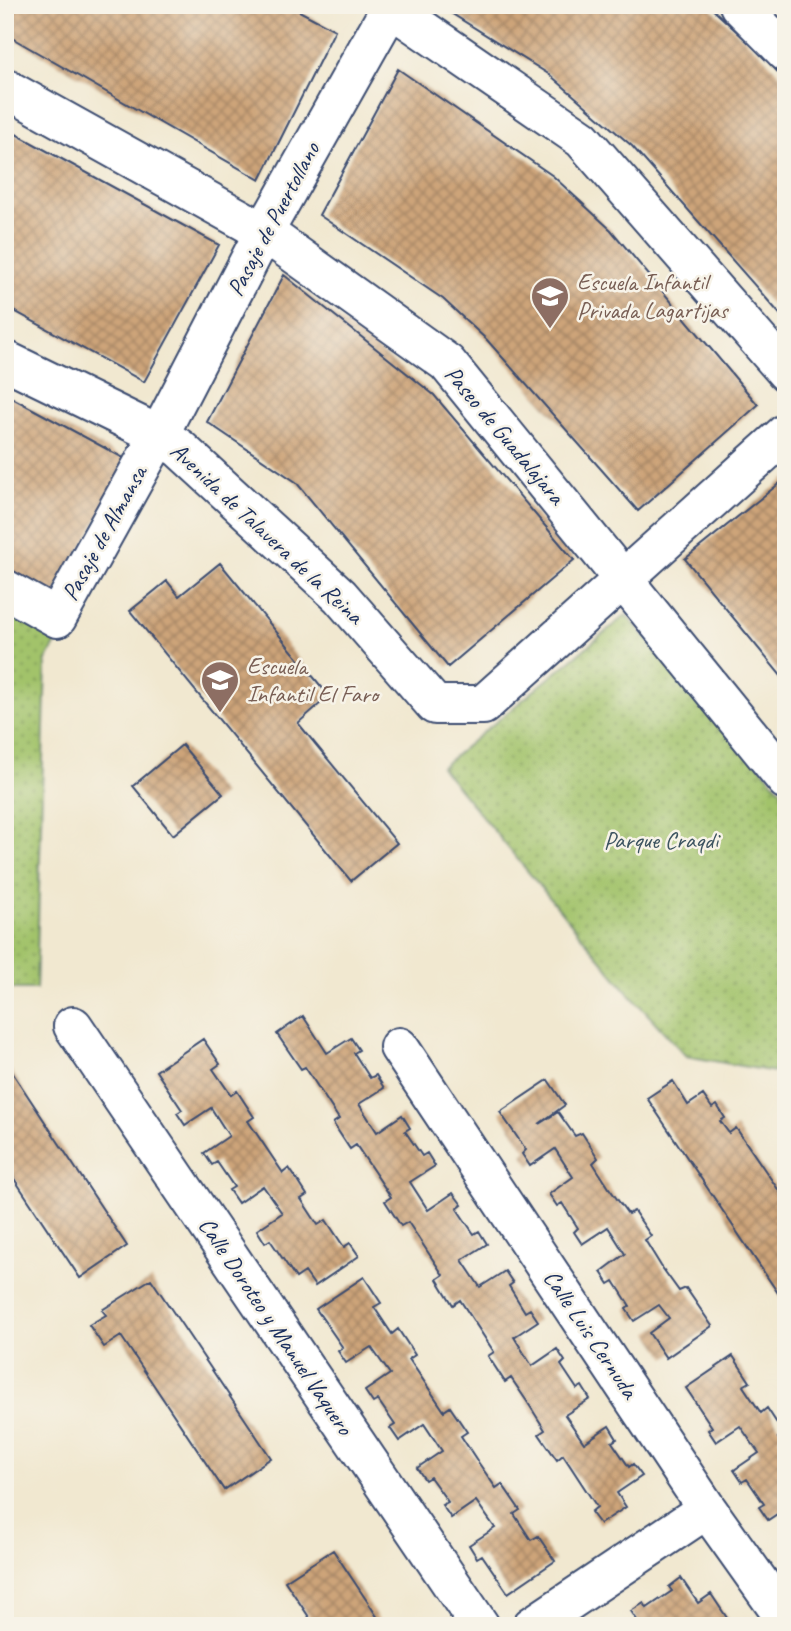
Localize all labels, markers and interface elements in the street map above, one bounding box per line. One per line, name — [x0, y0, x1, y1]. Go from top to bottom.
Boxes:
street label: Pasaje de Puertollano — [220, 136, 327, 301]
place label: Escuela Infantil Privada Lagartijas — [577, 267, 729, 325]
school or university icon: Escuela Infantil Privada Lagartijas — [529, 275, 571, 330]
street label: Paseo de Guadalajara — [438, 360, 573, 512]
street label: Avenida de Talavera de la Reina — [164, 436, 371, 631]
street label: Pasaje de Almansa — [55, 459, 154, 606]
place label: Escuela Infantil El Faro — [247, 651, 381, 709]
school or university icon: Escuela Infantil El Faro — [199, 659, 241, 714]
park label: Parque Craqdi — [604, 825, 721, 855]
street label: Calle Doroteo y Manuel Vaquero — [192, 1211, 361, 1442]
street label: Calle Luis Cernuda — [537, 1264, 646, 1405]

